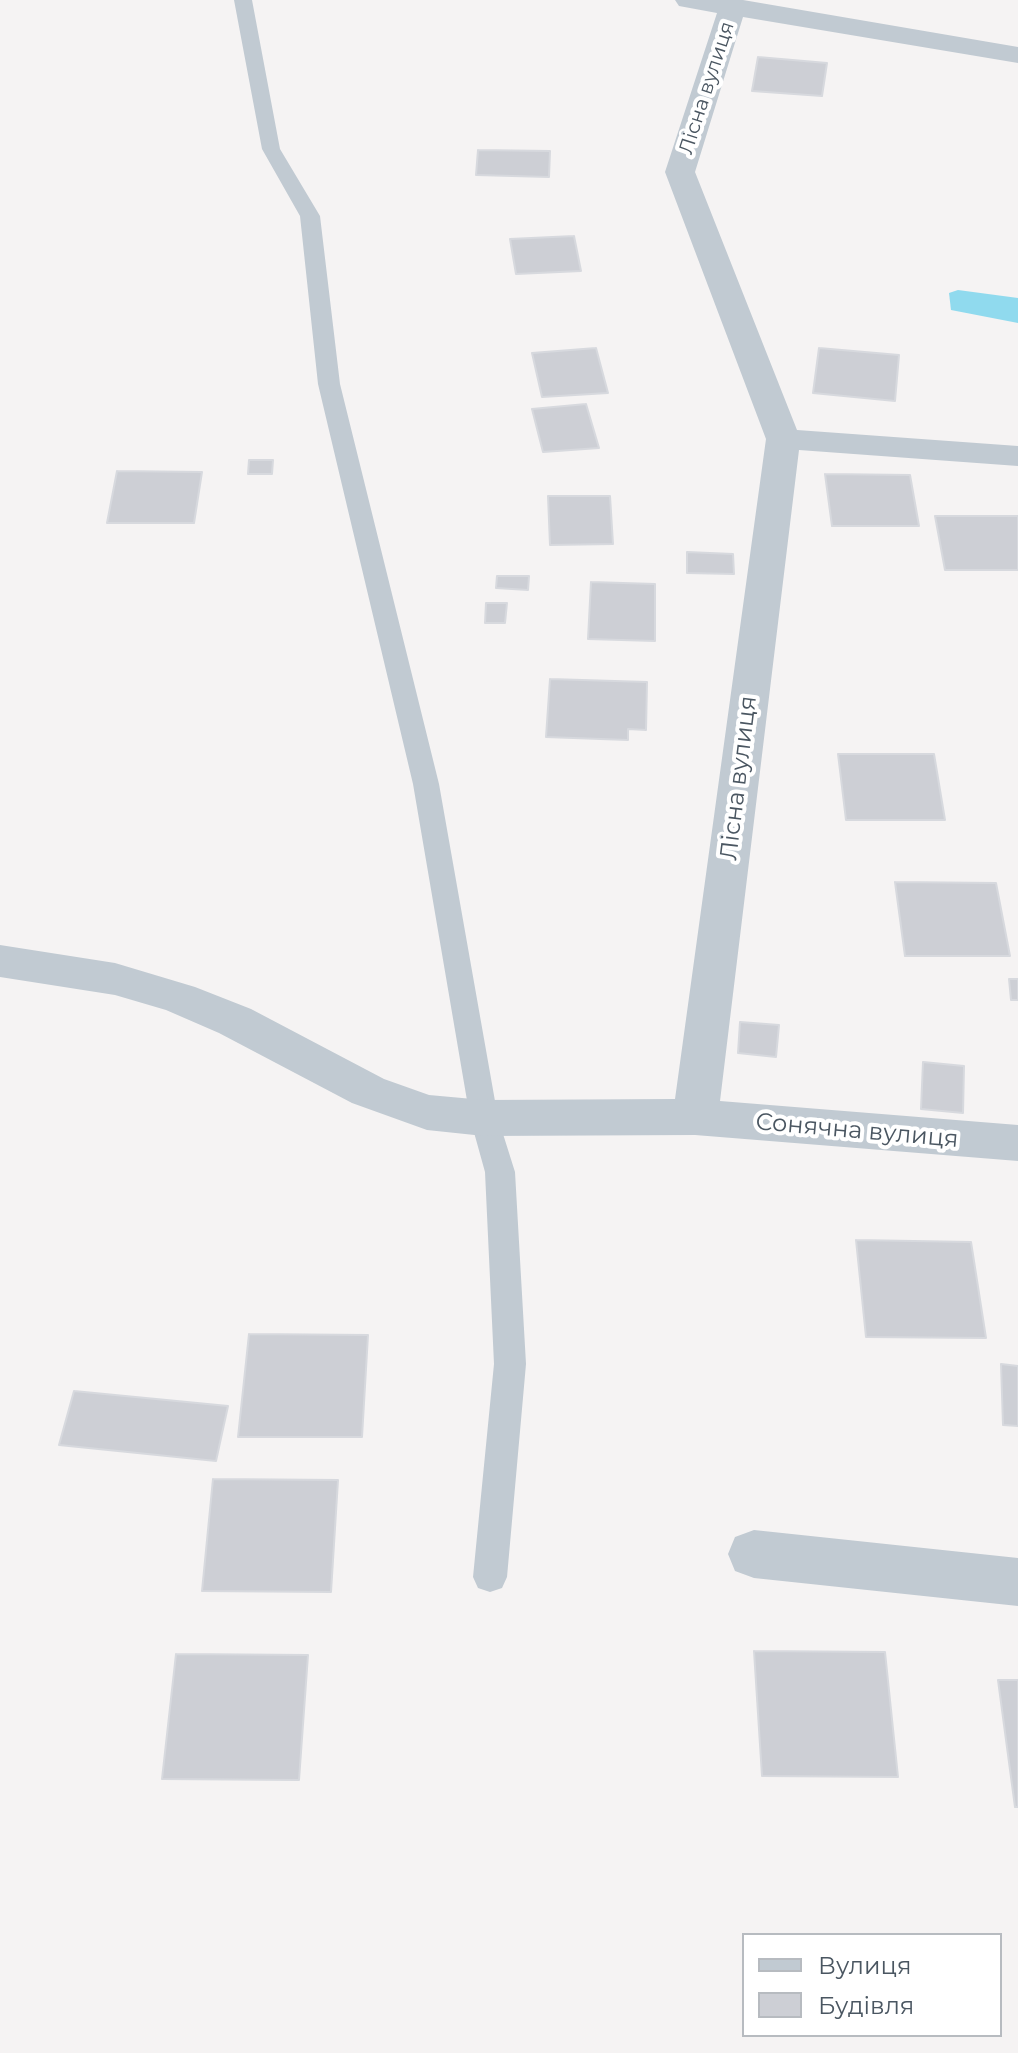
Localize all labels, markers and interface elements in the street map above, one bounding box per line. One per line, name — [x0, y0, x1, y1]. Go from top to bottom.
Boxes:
street label: Лісна вулиця — [674, 19, 740, 157]
street label: Лісна вулиця — [715, 694, 763, 862]
street label: Сонячна вулиця — [754, 1108, 960, 1154]
legend — [742, 1933, 1002, 2037]
text: Вулиця — [818, 1951, 911, 1980]
text: Будівля — [818, 1991, 914, 2020]

